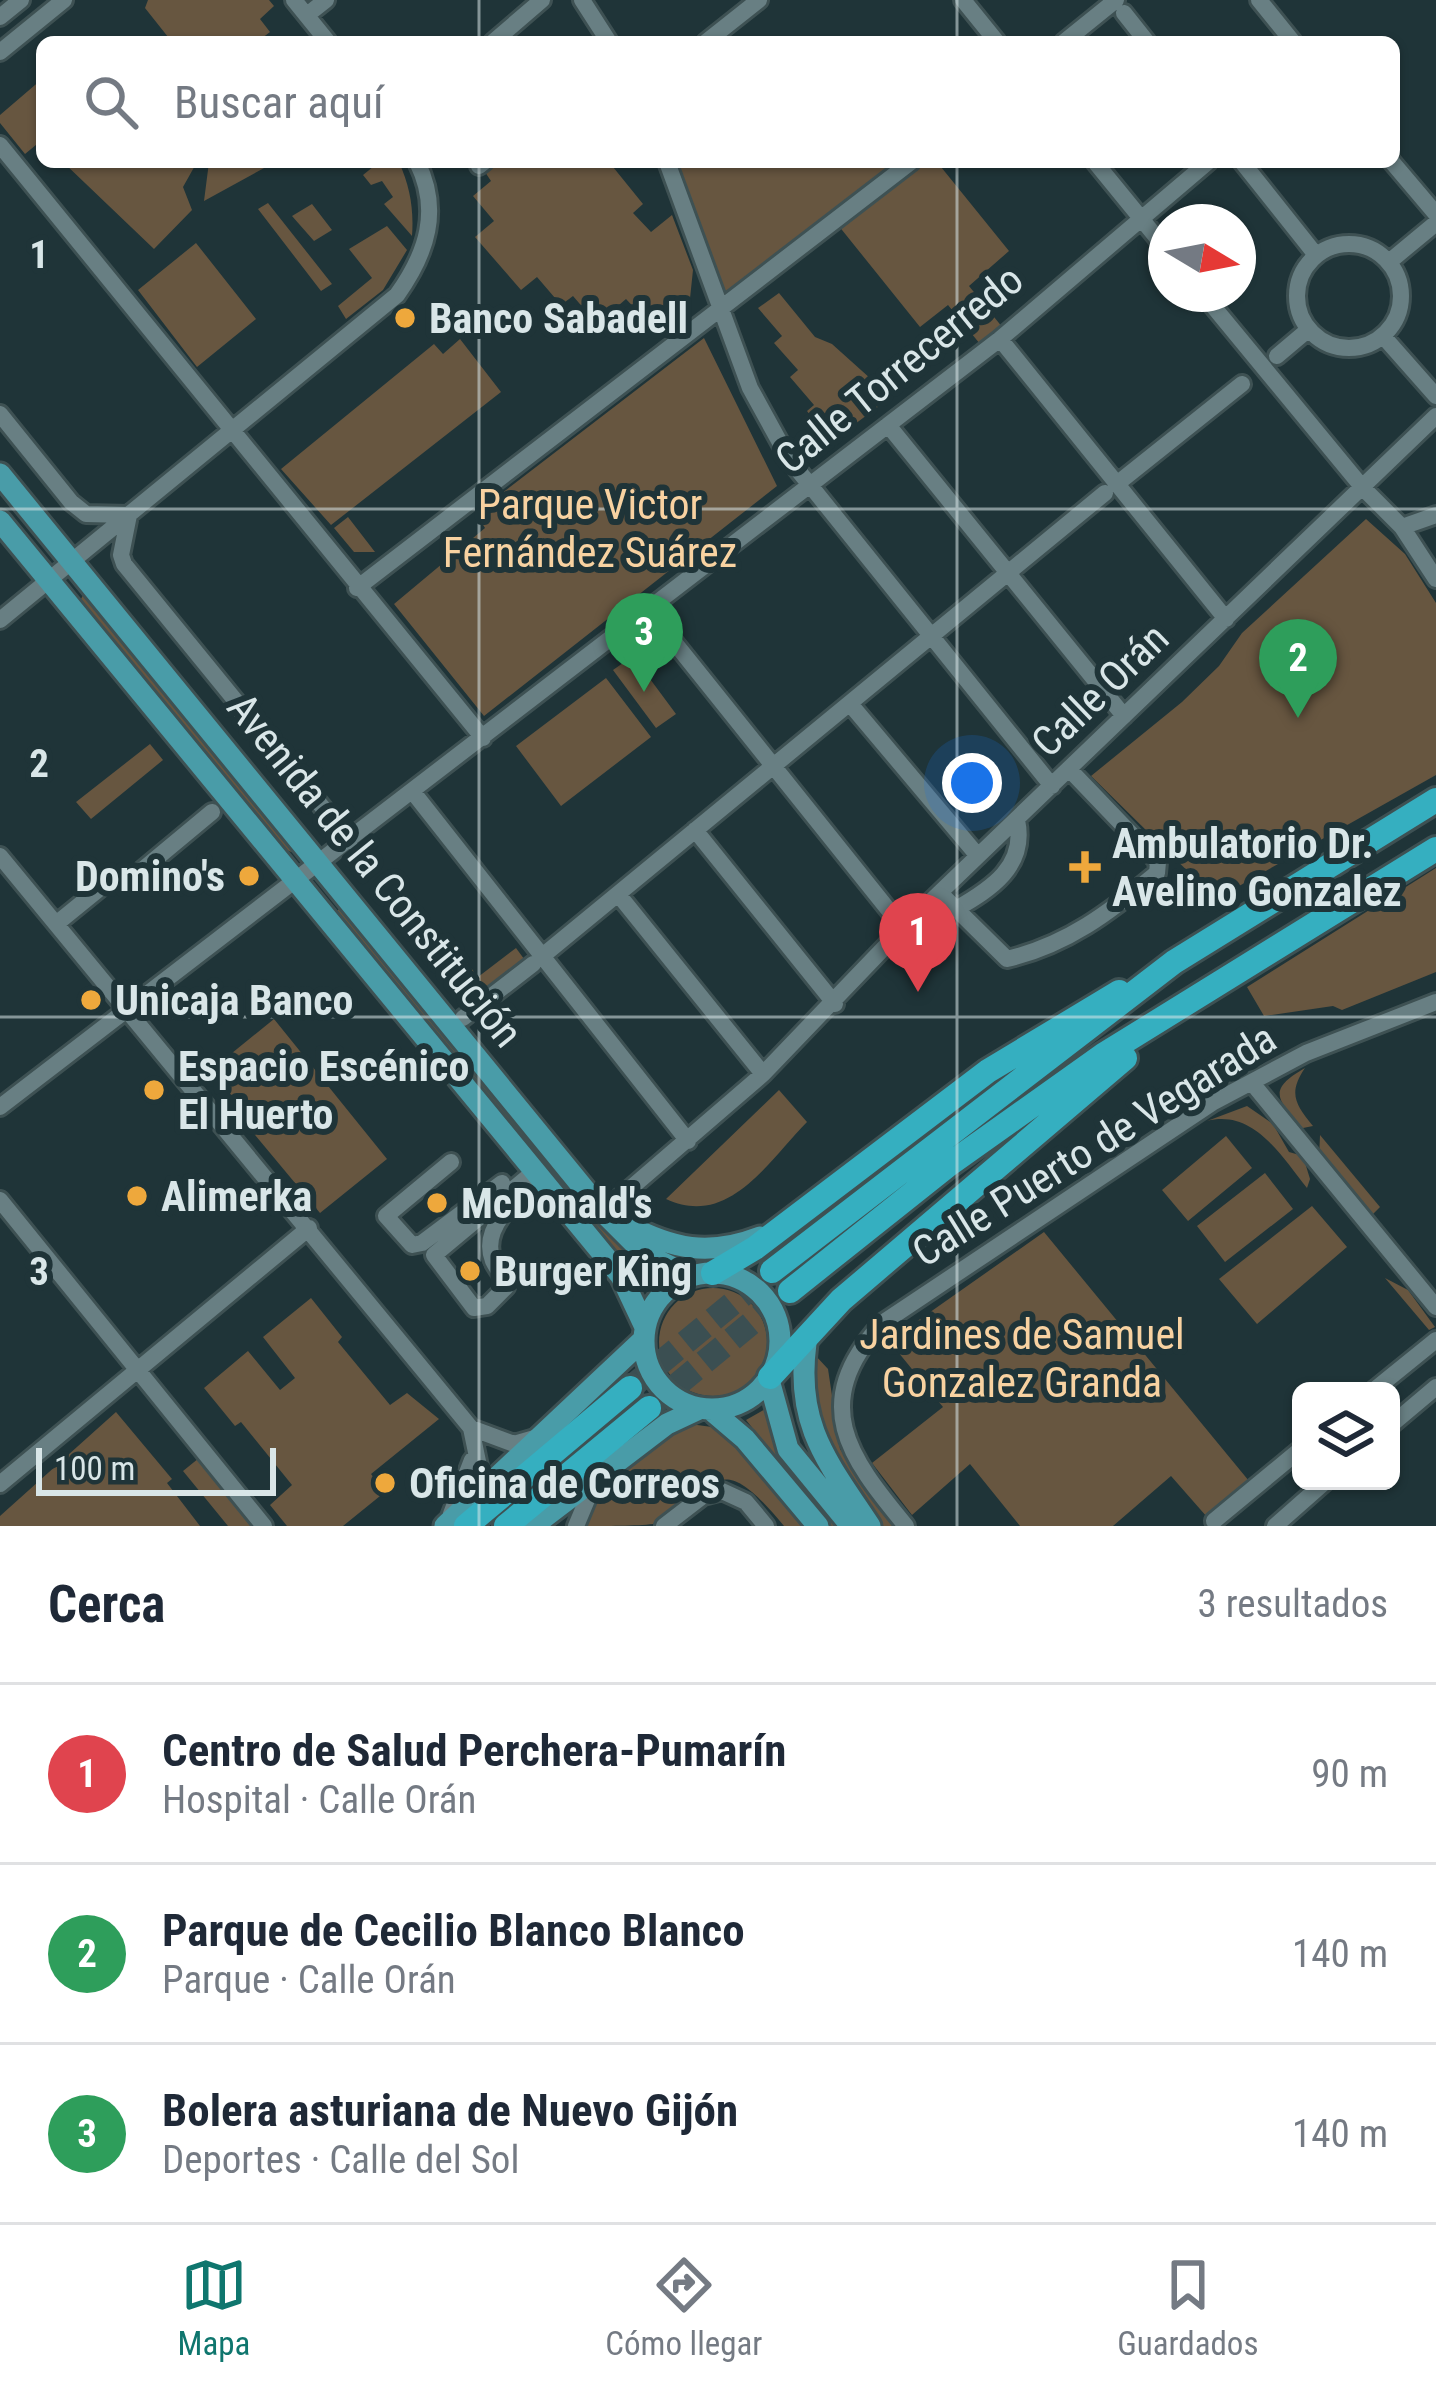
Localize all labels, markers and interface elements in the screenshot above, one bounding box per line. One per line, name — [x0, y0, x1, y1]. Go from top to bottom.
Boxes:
search box — [36, 36, 1400, 168]
icon: search — [78, 69, 144, 135]
text: Buscar aquí — [174, 76, 384, 129]
north arrow — [1148, 204, 1256, 312]
text: 1 — [29, 232, 49, 278]
street label: Calle Torrecerredo — [766, 254, 1032, 484]
place label: Banco Sabadell — [429, 294, 688, 343]
marker: Banco Sabadell — [392, 305, 418, 331]
park label: Parque Victor Fernández Suárez — [443, 480, 737, 577]
pin: 3 — [605, 593, 683, 692]
street label: Calle Orán — [1022, 613, 1178, 767]
pin: 2 — [1259, 619, 1337, 718]
street label: Avenida de la Constitución — [217, 683, 533, 1057]
text: 2 — [29, 741, 49, 787]
your location — [942, 753, 1002, 813]
place label: Ambulatorio Dr. Avelino Gonzalez — [1112, 819, 1402, 916]
marker: Ambulatorio Dr. Avelino Gonzalez — [1069, 851, 1101, 883]
place label: Domino's — [75, 852, 225, 901]
marker: Domino's — [236, 863, 262, 889]
pin: 1 — [879, 893, 957, 992]
place label: Unicaja Banco — [115, 976, 353, 1025]
marker: Unicaja Banco — [78, 987, 104, 1013]
street label: Calle Puerto de Vegarada — [903, 1013, 1285, 1277]
place label: Espacio Escénico El Huerto — [178, 1042, 469, 1139]
marker: Espacio Escénico El Huerto — [141, 1077, 167, 1103]
place label: Alimerka — [161, 1172, 312, 1221]
place label: McDonald's — [461, 1179, 653, 1228]
marker: Alimerka — [124, 1183, 150, 1209]
marker: McDonald's — [424, 1190, 450, 1216]
place label: Burger King — [494, 1247, 692, 1296]
text: 3 — [29, 1249, 49, 1295]
marker: Burger King — [457, 1258, 483, 1284]
park label: Jardines de Samuel Gonzalez Granda — [859, 1310, 1185, 1407]
map controls — [1292, 1382, 1400, 1490]
button: layers — [1292, 1382, 1400, 1490]
scale bar — [36, 1442, 276, 1495]
text: 100 m — [54, 1449, 135, 1488]
place label: Oficina de Correos — [409, 1459, 720, 1508]
marker: Oficina de Correos — [372, 1470, 398, 1496]
text: Cerca — [48, 1575, 165, 1634]
text: 3 resultados — [1197, 1581, 1388, 1627]
text: Centro de Salud Perchera-Pumarín — [162, 1724, 786, 1777]
text: 1 — [77, 1751, 97, 1797]
text: 90 m — [1311, 1751, 1388, 1797]
text: Hospital · Calle Orán — [162, 1777, 476, 1823]
text: Parque de Cecilio Blanco Blanco — [162, 1904, 745, 1957]
text: 2 — [77, 1931, 97, 1977]
text: 140 m — [1292, 1931, 1388, 1977]
text: Parque · Calle Orán — [162, 1957, 456, 2003]
text: Bolera asturiana de Nuevo Gijón — [162, 2084, 738, 2137]
text: 3 — [77, 2111, 97, 2157]
text: 140 m — [1292, 2111, 1388, 2157]
text: Deportes · Calle del Sol — [162, 2137, 519, 2183]
tab: Mapa — [177, 2252, 250, 2363]
tab: Cómo llegar — [605, 2252, 762, 2363]
tab: Guardados — [1117, 2252, 1258, 2363]

